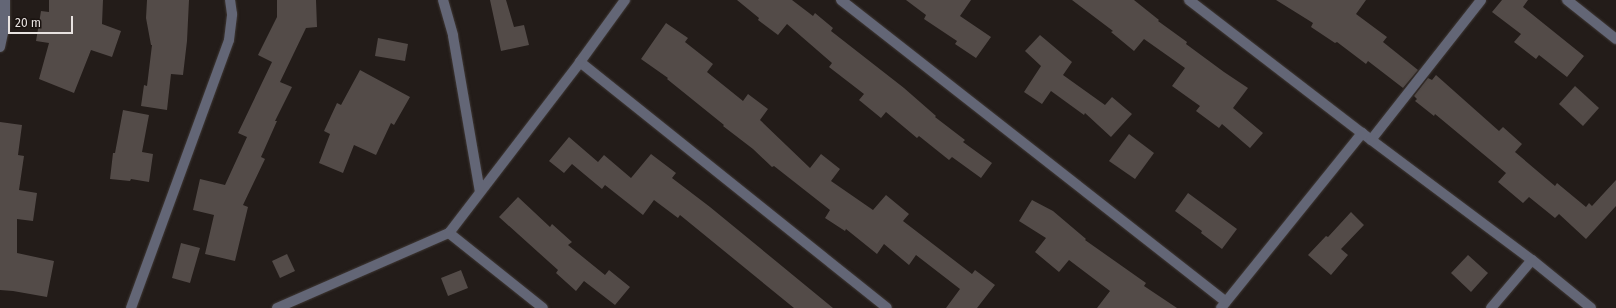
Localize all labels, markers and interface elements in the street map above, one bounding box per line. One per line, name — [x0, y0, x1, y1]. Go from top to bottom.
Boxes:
scale bar — [10, 8, 75, 34]
text: 20 m — [15, 16, 41, 30]

